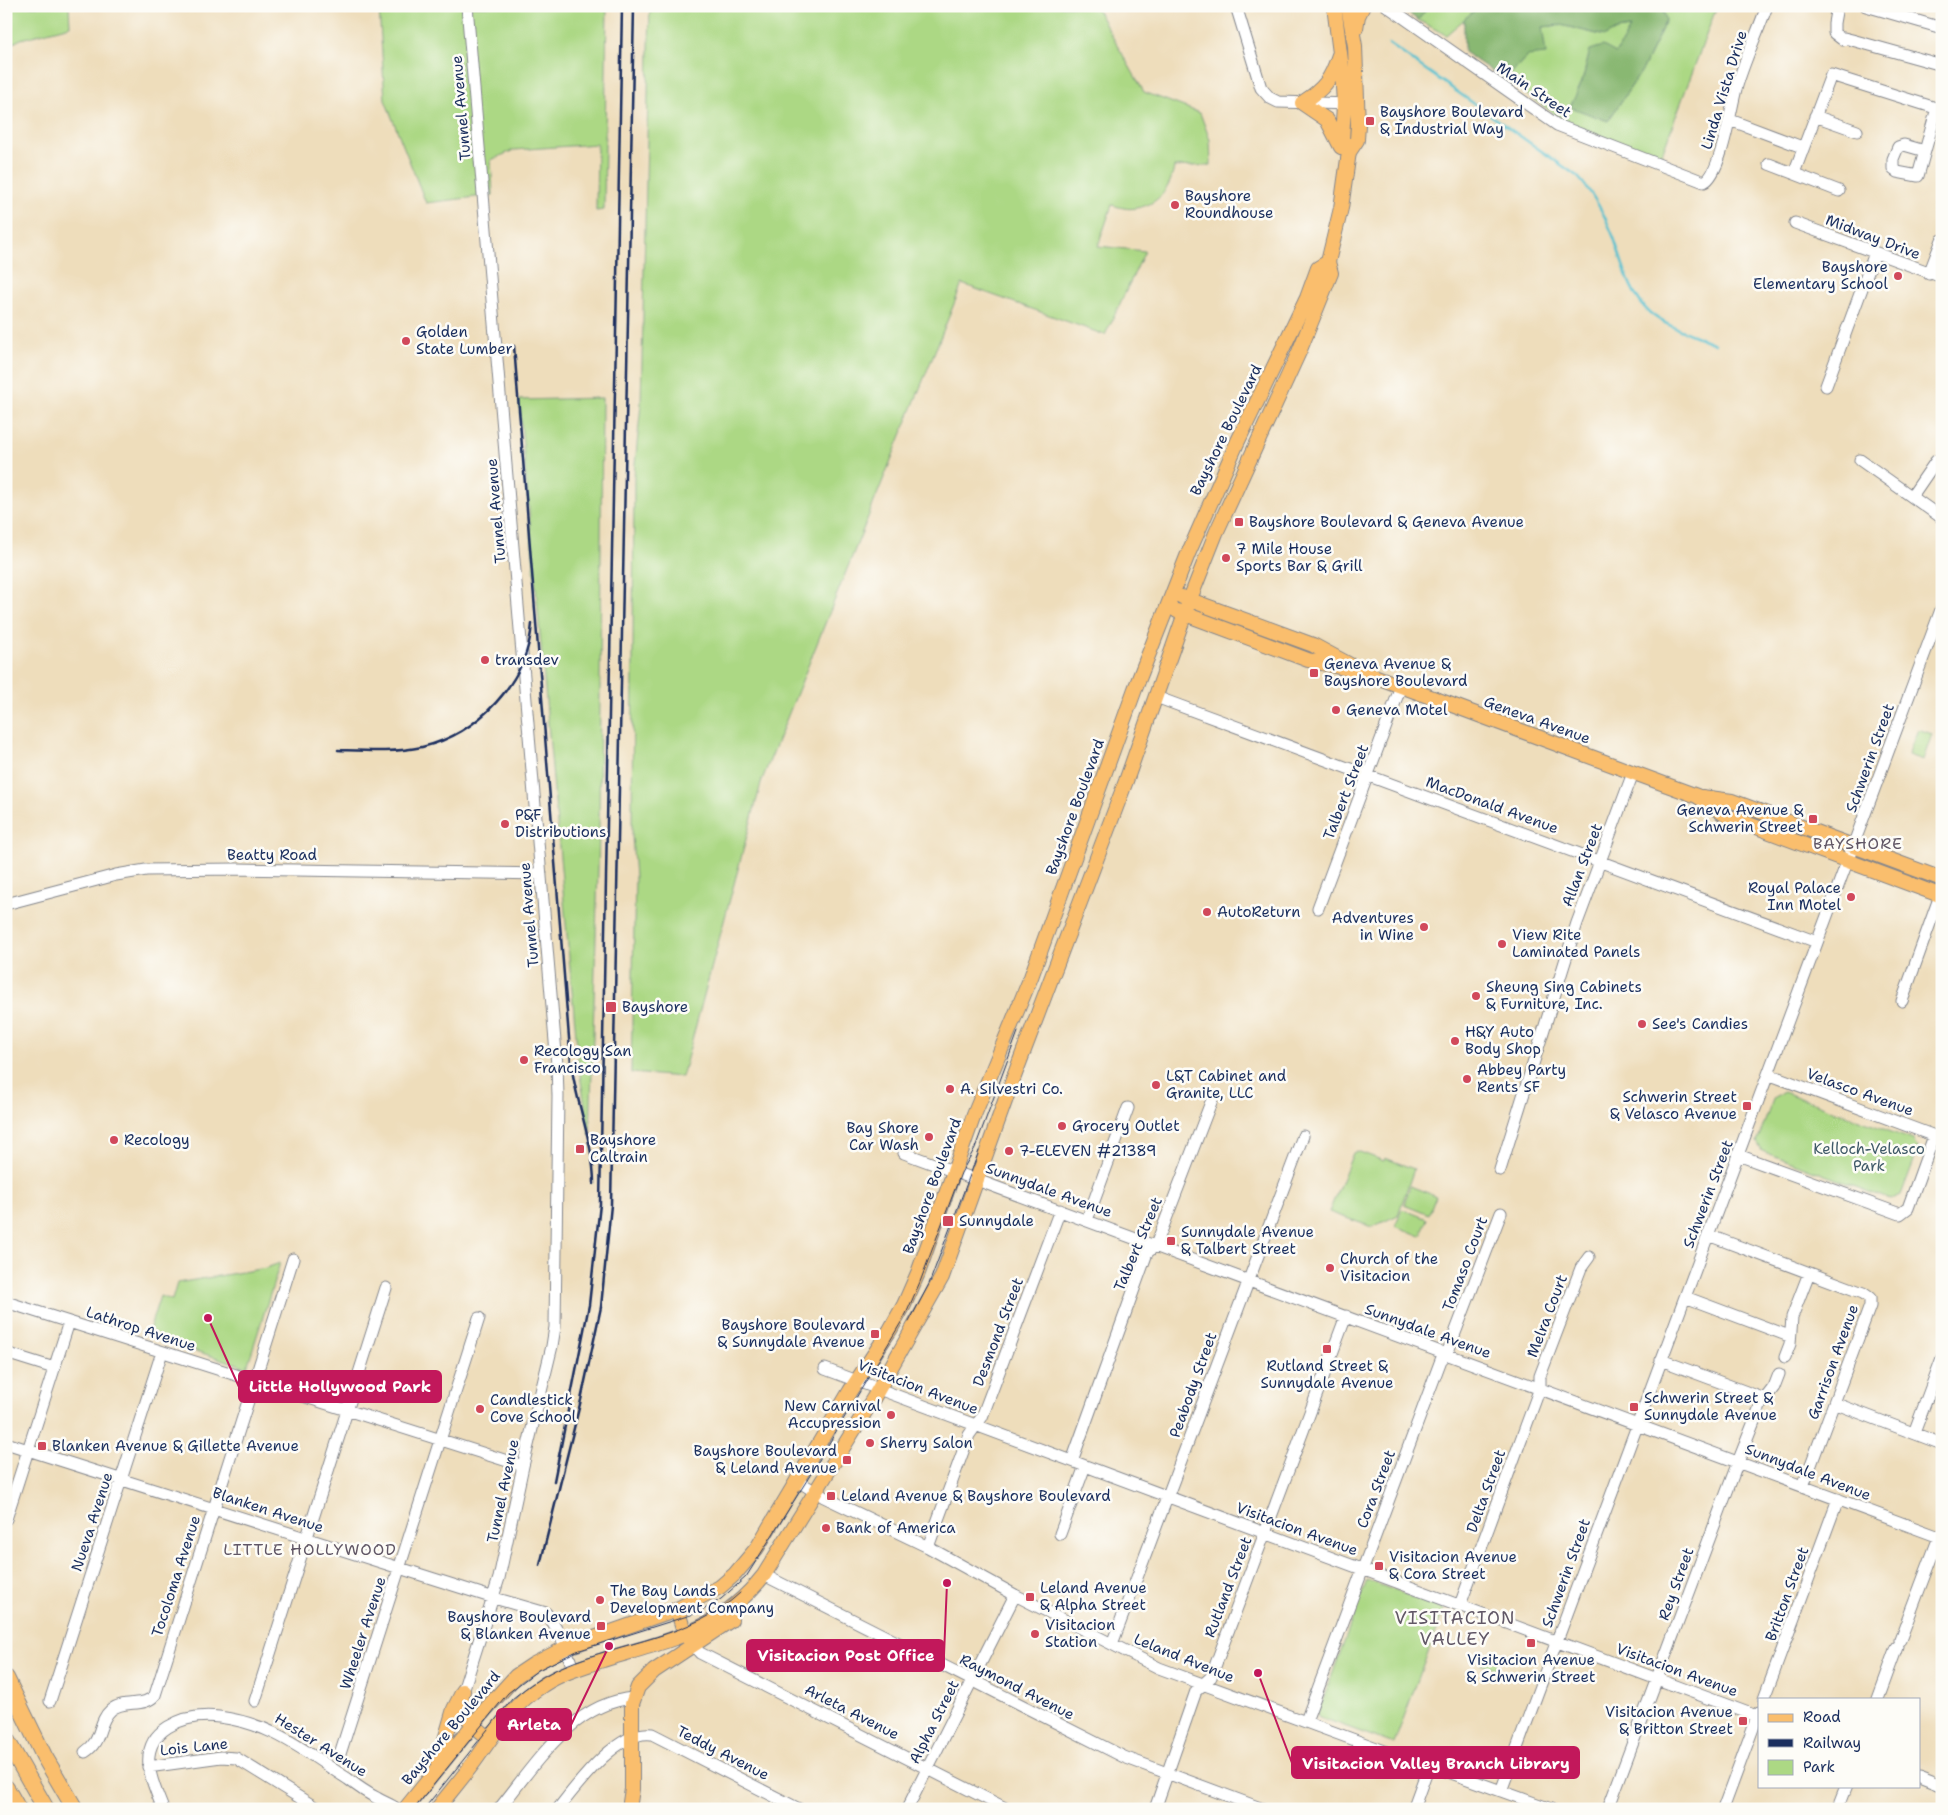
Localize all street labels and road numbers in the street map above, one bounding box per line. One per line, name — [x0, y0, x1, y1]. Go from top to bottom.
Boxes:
street label: Linda Vista Drive — [1696, 28, 1752, 152]
street label: Tunnel Avenue — [446, 55, 476, 161]
street label: Main Street — [1493, 58, 1575, 122]
street label: Midway Drive — [1823, 210, 1923, 264]
street label: Bayshore Boulevard — [1186, 361, 1267, 499]
street label: Tunnel Avenue — [481, 458, 511, 564]
street label: Geneva Avenue — [1481, 691, 1593, 749]
street label: Schwerin Street — [1841, 701, 1899, 815]
street label: Bayshore Boulevard — [1041, 736, 1109, 878]
street label: Talbert Street — [1319, 741, 1373, 843]
street label: MacDonald Avenue — [1423, 772, 1561, 838]
street label: Allan Street — [1557, 821, 1607, 909]
street label: Beatty Road — [227, 845, 318, 865]
street label: Tunnel Avenue — [514, 862, 544, 968]
street label: Velasco Avenue — [1804, 1063, 1916, 1121]
street label: Bayshore Boulevard — [898, 1115, 966, 1257]
street label: Schwerin Street — [1678, 1137, 1738, 1251]
street label: Sunnydale Avenue — [983, 1159, 1115, 1221]
street label: Talbert Street — [1109, 1194, 1167, 1294]
street label: Tomaso Court — [1438, 1214, 1492, 1314]
street label: Melra Court — [1522, 1272, 1572, 1360]
street label: Desmond Street — [968, 1275, 1028, 1389]
street label: Sunnydale Avenue — [1362, 1299, 1494, 1363]
street label: Lathrop Avenue — [83, 1302, 199, 1356]
street label: Garrison Avenue — [1803, 1302, 1863, 1422]
street label: Peabody Street — [1165, 1330, 1221, 1440]
street label: Visitacion Avenue — [855, 1355, 981, 1419]
street label: Tunnel Avenue — [482, 1437, 524, 1545]
street label: Sunnydale Avenue — [1742, 1439, 1874, 1505]
street label: Cora Street — [1352, 1447, 1400, 1531]
street label: Delta Street — [1462, 1447, 1510, 1535]
street label: Nueva Avenue — [67, 1470, 117, 1574]
street label: Blanken Avenue — [210, 1483, 326, 1537]
street label: Visitacion Avenue — [1233, 1498, 1361, 1560]
street label: Tocoloma Avenue — [147, 1513, 205, 1639]
street label: Schwerin Street — [1537, 1516, 1595, 1630]
street label: Rutland Street — [1200, 1534, 1256, 1640]
street label: Britton Street — [1761, 1544, 1813, 1644]
street label: Rey Street — [1654, 1545, 1698, 1623]
street label: Wheeler Avenue — [335, 1574, 391, 1692]
street label: Leland Avenue — [1131, 1629, 1237, 1687]
street label: Visitacion Avenue — [1613, 1639, 1741, 1701]
street label: Raymond Avenue — [956, 1649, 1078, 1725]
street label: Bayshore Boulevard — [397, 1666, 505, 1789]
street label: Alpha Street — [904, 1677, 964, 1767]
street label: Arleta Avenue — [801, 1680, 903, 1744]
street label: Hester Avenue — [271, 1709, 371, 1781]
street label: Teddy Avenue — [673, 1721, 773, 1785]
street label: Lois Lane — [159, 1733, 229, 1761]

